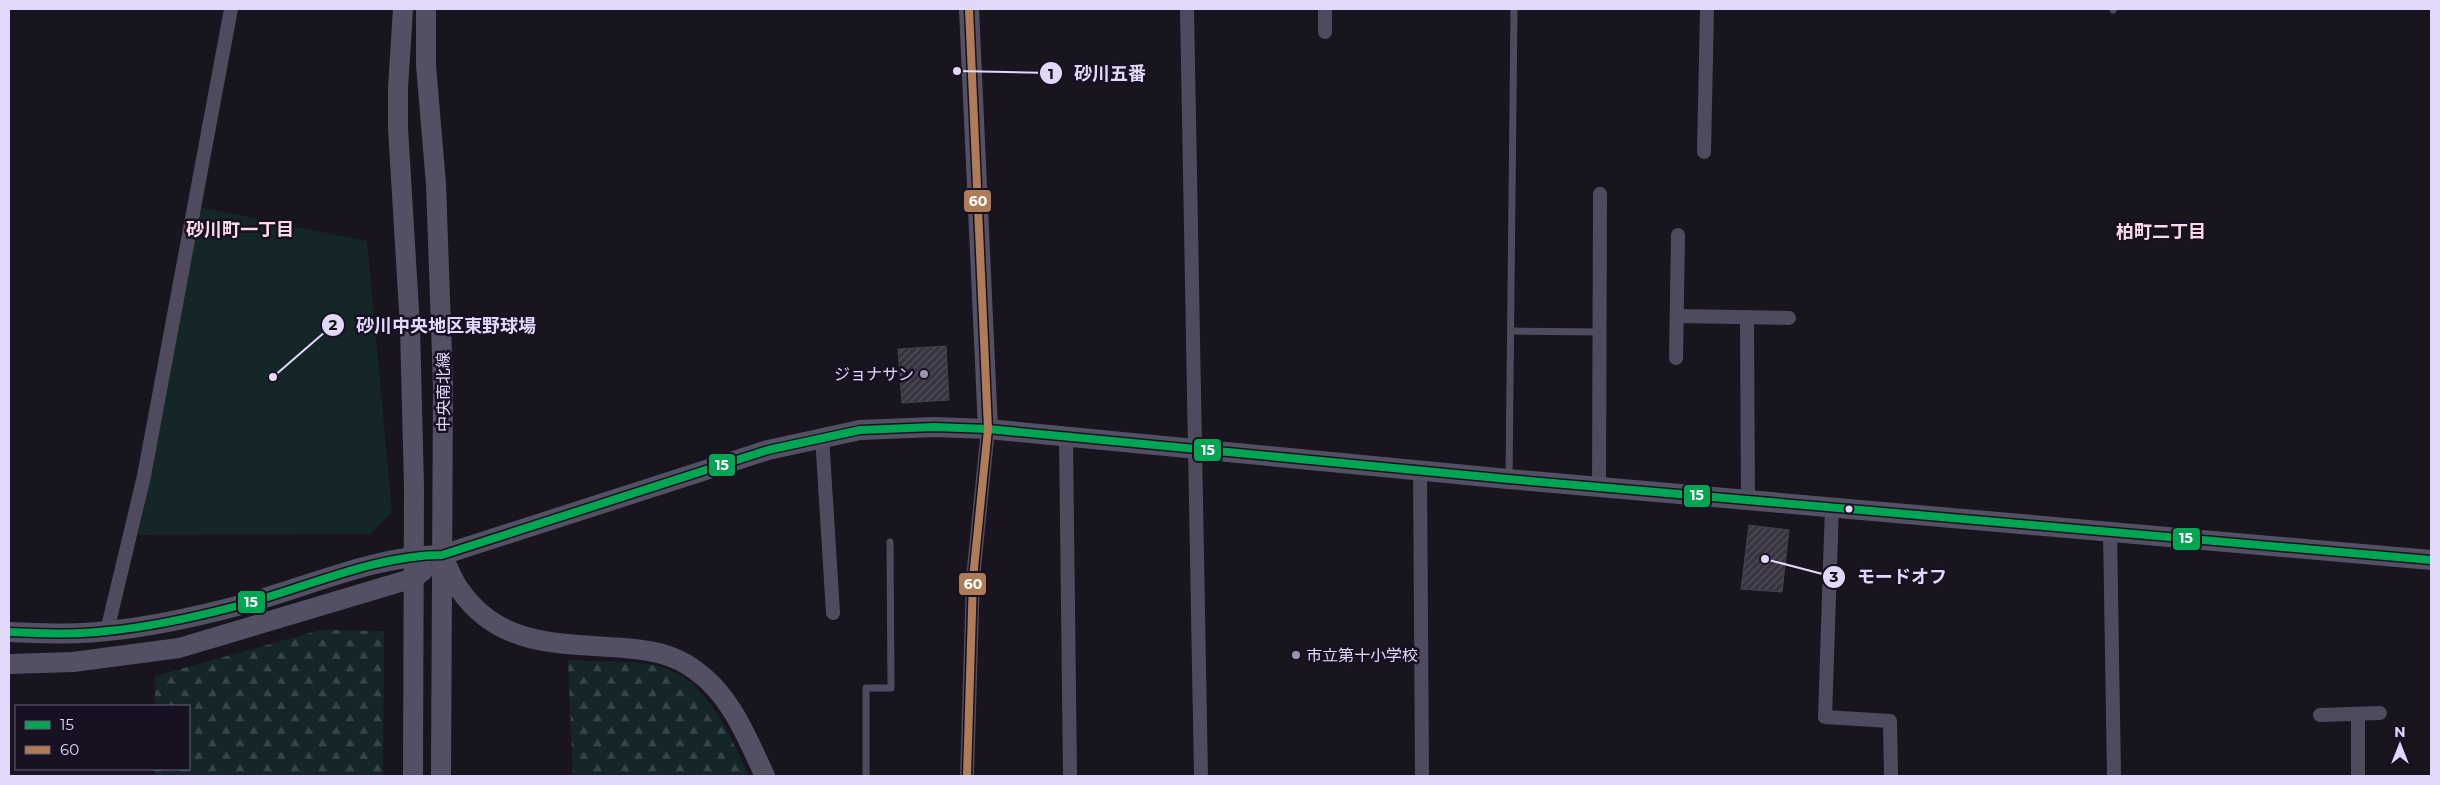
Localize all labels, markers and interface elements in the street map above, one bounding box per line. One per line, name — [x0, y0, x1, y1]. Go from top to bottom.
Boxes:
callout: 砂川五番 — [1039, 57, 1156, 90]
text: 砂川五番 — [1074, 63, 1146, 85]
text: 1 — [1048, 64, 1054, 83]
line badge: 60 — [963, 189, 992, 213]
text: 60 — [969, 192, 987, 210]
district label: 砂川町一丁目 — [186, 219, 294, 241]
district label: 柏町二丁目 — [2116, 221, 2206, 243]
callout: 砂川中央地区東野球場 — [321, 309, 546, 342]
text: 2 — [329, 315, 338, 334]
text: 砂川中央地区東野球場 — [356, 315, 536, 337]
street label: 中央南北線 — [434, 352, 453, 432]
place label: ジョナサン — [834, 365, 914, 384]
marker: ジョナサン — [918, 368, 930, 380]
line badge: 15 — [1193, 438, 1222, 462]
text: 15 — [1201, 441, 1215, 459]
line badge: 15 — [708, 453, 736, 477]
text: 15 — [715, 456, 729, 474]
line badge: 15 — [1683, 484, 1711, 508]
text: 15 — [1690, 486, 1704, 504]
unlabelled marker — [1844, 504, 1854, 514]
line badge: 15 — [2172, 527, 2201, 551]
text: 15 — [2179, 529, 2193, 547]
callout: モードオフ — [1822, 560, 1957, 593]
text: モードオフ — [1857, 566, 1947, 588]
text: 3 — [1829, 567, 1839, 586]
line badge: 60 — [958, 572, 987, 596]
text: 60 — [964, 575, 982, 593]
line badge: 15 — [237, 590, 266, 614]
text: 15 — [244, 593, 258, 611]
place label: 市立第十小学校 — [1306, 646, 1418, 665]
marker: 市立第十小学校 — [1290, 649, 1302, 661]
legend — [15, 705, 190, 770]
text: 15 — [60, 715, 74, 734]
north arrow — [2375, 720, 2425, 770]
text: N — [2394, 723, 2406, 741]
text: 60 — [60, 740, 79, 759]

